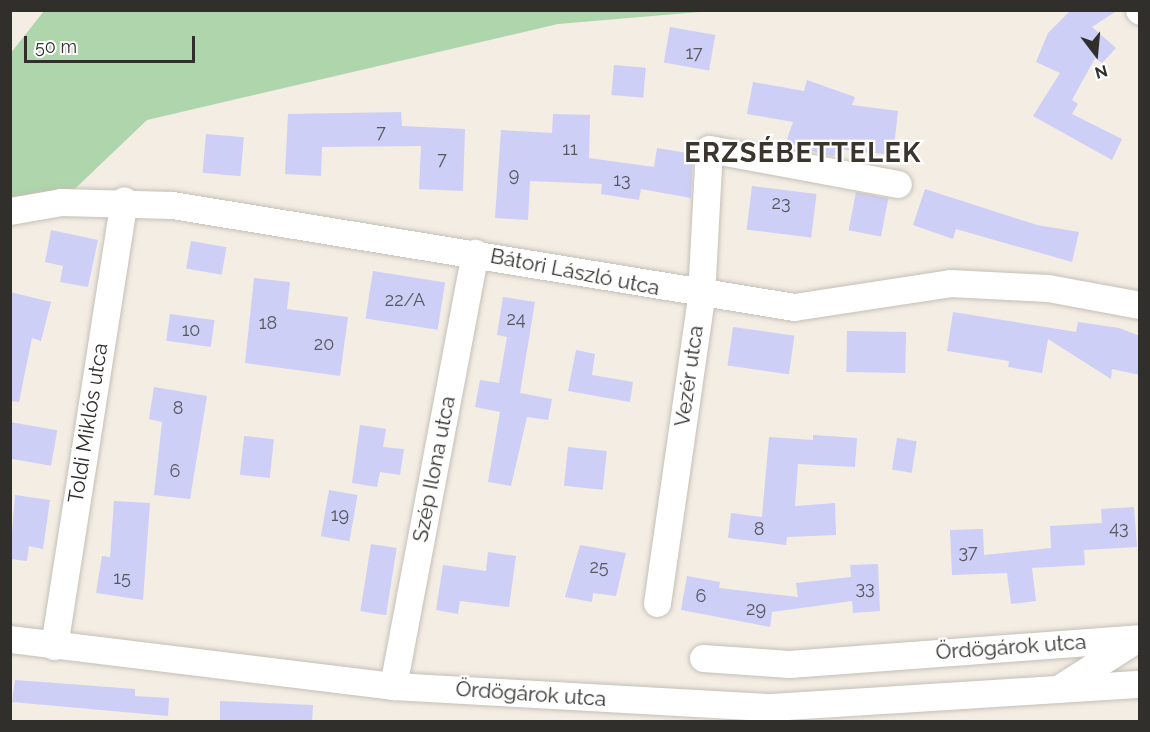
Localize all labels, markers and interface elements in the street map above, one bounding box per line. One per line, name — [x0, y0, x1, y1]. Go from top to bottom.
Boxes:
scale bar — [27, 24, 198, 62]
north arrow — [1066, 24, 1126, 84]
text: 50 m — [35, 36, 77, 57]
house number: 17 — [685, 42, 703, 64]
text: N — [1093, 61, 1110, 83]
house number: 7 — [376, 121, 386, 143]
district label: ERZSÉBETTELEK — [684, 137, 922, 169]
house number: 11 — [562, 138, 578, 160]
house number: 7 — [437, 148, 447, 170]
house number: 9 — [509, 164, 519, 186]
house number: 13 — [613, 169, 631, 191]
house number: 23 — [772, 192, 790, 214]
street label: Bátori László utca — [488, 243, 662, 301]
house number: 22/A — [385, 289, 425, 311]
house number: 24 — [506, 308, 526, 330]
house number: 18 — [259, 312, 277, 334]
house number: 10 — [182, 319, 200, 341]
street label: Vezér utca — [669, 324, 709, 428]
house number: 20 — [314, 333, 334, 355]
street label: Toldi Miklós utca — [63, 341, 113, 505]
street label: Szép Ilona utca — [407, 394, 461, 544]
house number: 8 — [173, 397, 183, 419]
house number: 6 — [170, 460, 180, 482]
house number: 19 — [331, 504, 349, 526]
house number: 43 — [1109, 517, 1129, 539]
house number: 8 — [754, 518, 764, 540]
house number: 37 — [958, 541, 978, 563]
house number: 25 — [589, 556, 609, 578]
house number: 15 — [113, 567, 131, 589]
house number: 33 — [855, 577, 875, 599]
house number: 6 — [696, 585, 706, 607]
house number: 29 — [746, 598, 766, 620]
street label: Ördögárok utca — [935, 629, 1087, 665]
street label: Ördögárok utca — [455, 676, 607, 712]

